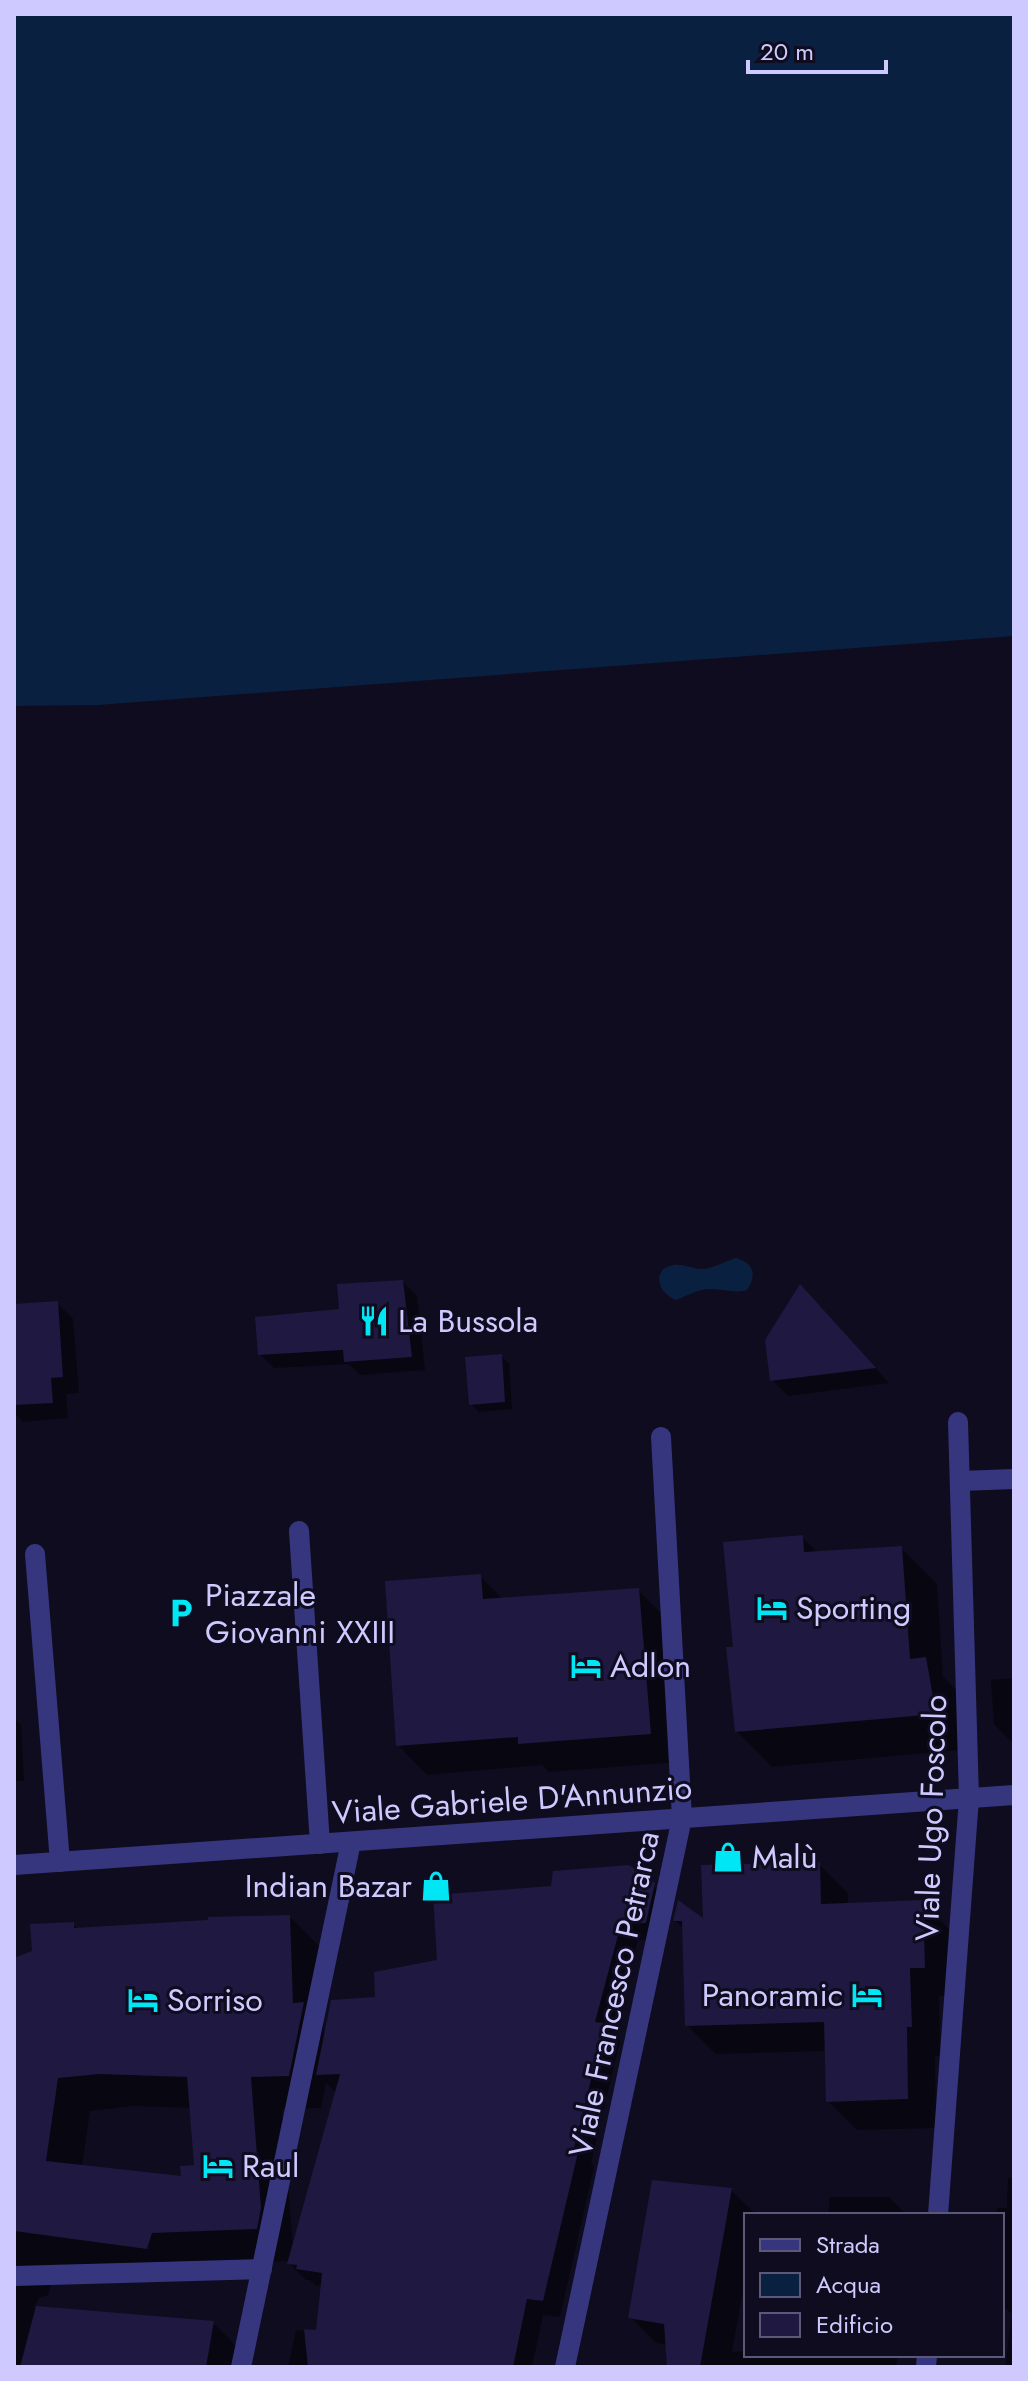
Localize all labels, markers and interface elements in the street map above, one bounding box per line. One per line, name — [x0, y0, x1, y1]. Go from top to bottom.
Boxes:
scale bar — [748, 24, 886, 74]
text: 20 m — [760, 34, 814, 69]
place label: La Bussola — [398, 1298, 538, 1344]
restaurant icon: La Bussola — [357, 1304, 391, 1338]
place label: Piazzale Giovanni XXIII — [205, 1572, 395, 1655]
place label: Sporting — [796, 1585, 911, 1631]
hotel icon: Sporting — [755, 1591, 789, 1625]
parking icon: Piazzale Giovanni XXIII — [164, 1596, 198, 1630]
place label: Adlon — [610, 1643, 691, 1689]
hotel icon: Adlon — [569, 1649, 603, 1683]
street label: Viale Ugo Foscolo — [904, 1694, 958, 1942]
street label: Viale Gabriele D'Annunzio — [330, 1764, 694, 1836]
street label: Viale Francesco Petrarca — [557, 1827, 671, 2161]
place label: Malù — [752, 1834, 817, 1880]
shop icon: Malù — [711, 1840, 745, 1874]
place label: Indian Bazar — [245, 1863, 412, 1909]
shop icon: Indian Bazar — [419, 1869, 453, 1903]
place label: Panoramic — [702, 1972, 843, 2018]
place label: Sorriso — [167, 1977, 263, 2023]
hotel icon: Panoramic — [850, 1978, 884, 2012]
hotel icon: Sorriso — [126, 1983, 160, 2017]
place label: Raul — [242, 2143, 299, 2189]
hotel icon: Raul — [201, 2149, 235, 2183]
legend — [744, 2213, 1004, 2357]
text: Strada — [816, 2227, 880, 2262]
text: Acqua — [816, 2267, 881, 2302]
text: Edificio — [816, 2307, 893, 2342]

